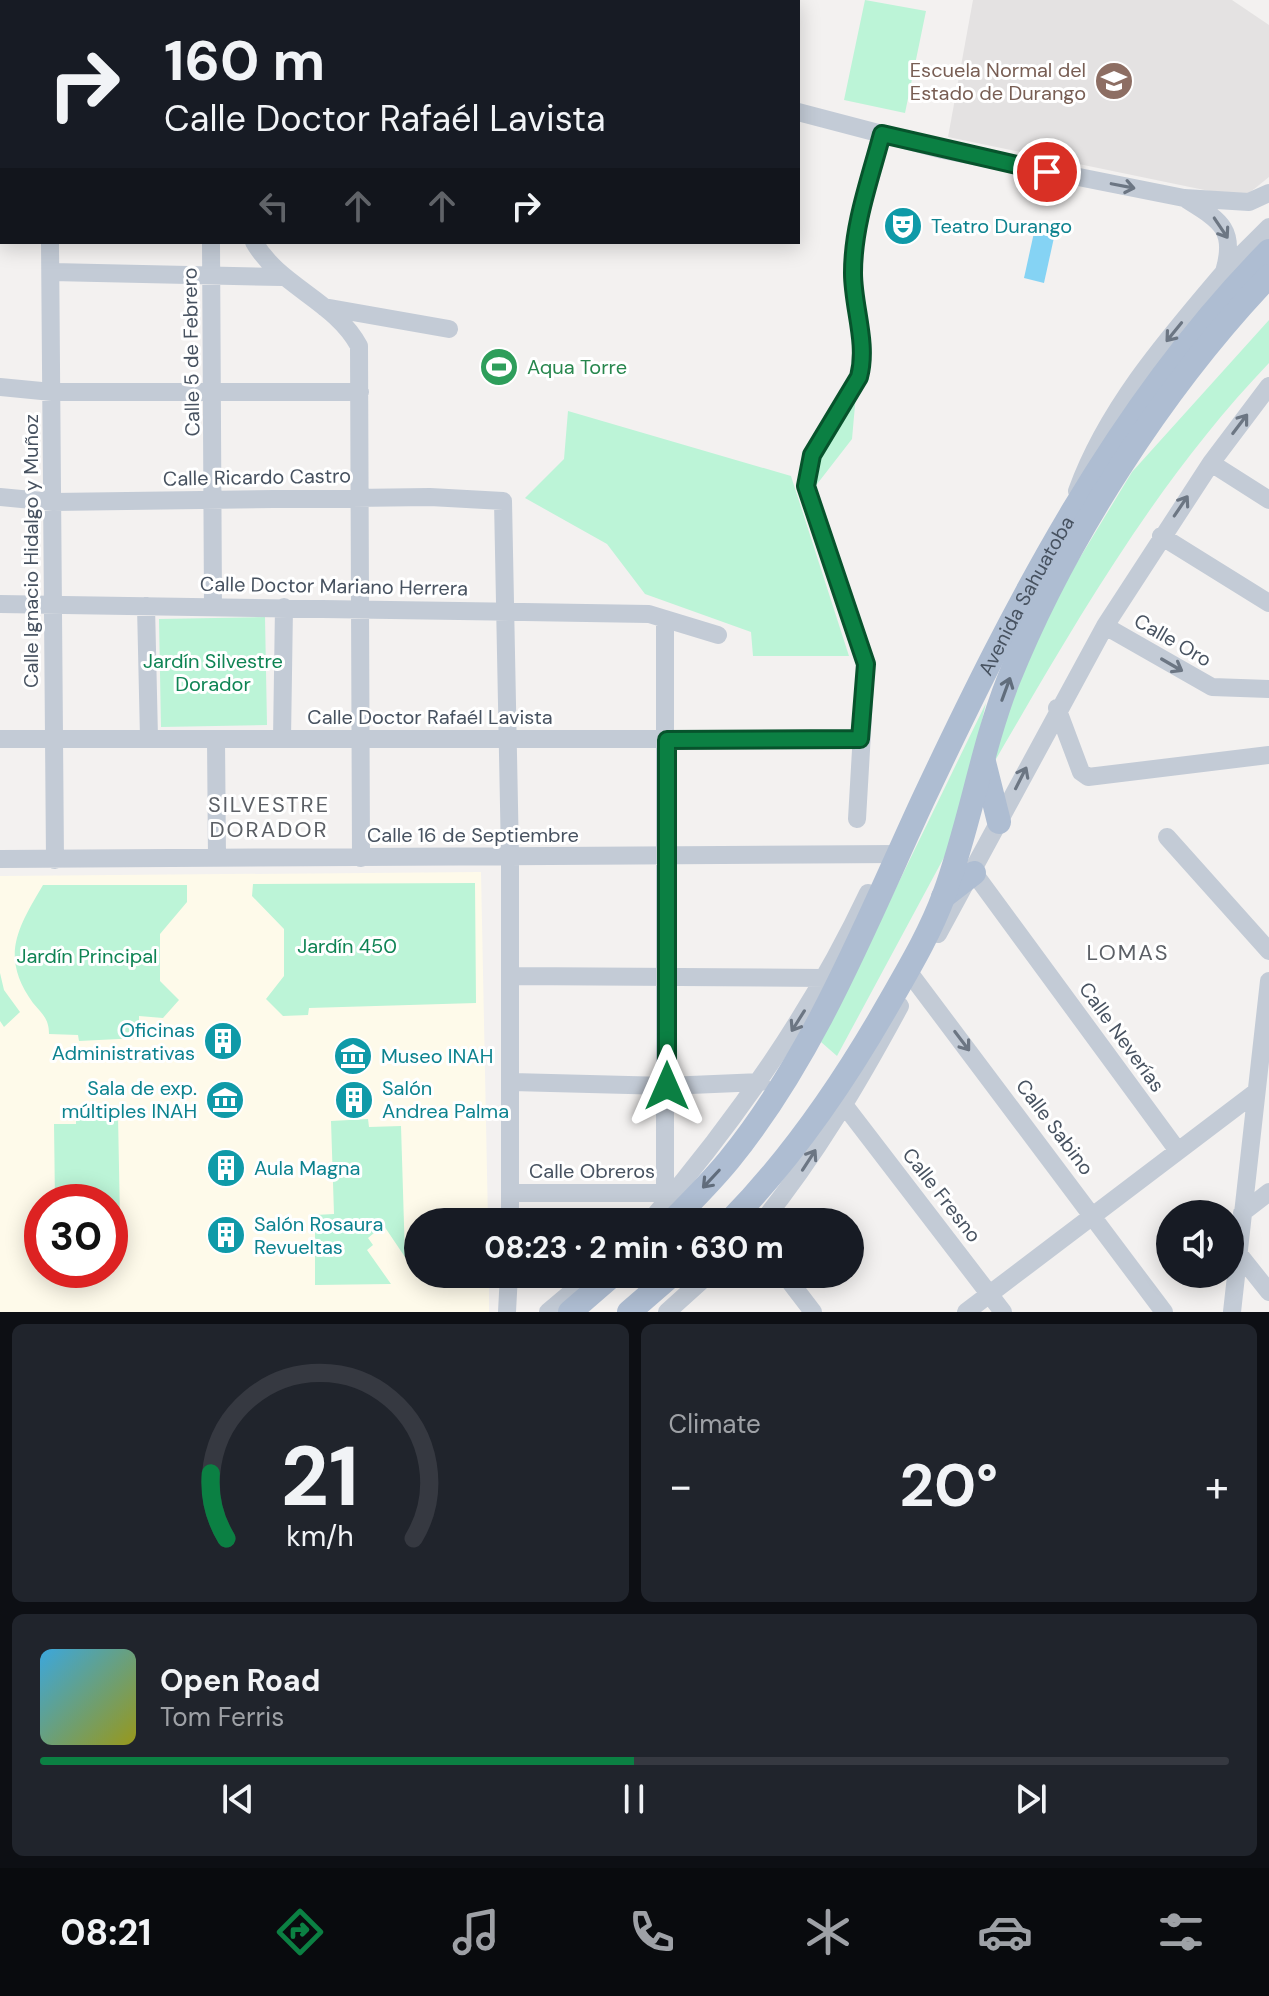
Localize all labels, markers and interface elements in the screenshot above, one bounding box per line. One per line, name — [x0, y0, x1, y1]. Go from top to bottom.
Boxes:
text: 160 m — [164, 24, 325, 97]
icon: right — [32, 32, 136, 136]
place label: Escuela Normal del Estado de Durango — [910, 57, 1086, 106]
school or university icon: Escuela Normal del Estado de Durango — [1093, 60, 1135, 102]
text: Calle Doctor Rafaél Lavista — [164, 95, 606, 142]
pin — [1013, 138, 1081, 206]
icon: arrive — [1025, 150, 1069, 194]
one-way arrow — [1109, 180, 1135, 195]
icon: left — [252, 184, 296, 228]
icon: ahead — [336, 184, 380, 228]
icon: ahead — [420, 184, 464, 228]
icon: right — [504, 184, 548, 228]
theatre icon: Teatro Durango — [882, 205, 924, 247]
place label: Teatro Durango — [931, 213, 1072, 239]
one-way arrow — [1213, 216, 1229, 238]
street label: Calle 5 de Febrero — [177, 267, 205, 437]
one-way arrow — [1165, 321, 1183, 342]
sports icon: Aqua Torre — [478, 346, 520, 388]
place label: Aqua Torre — [527, 354, 627, 380]
street label: Calle Ignacio Hidalgo y Muñoz — [18, 414, 44, 688]
one-way arrow — [1231, 414, 1248, 436]
street label: Calle Ricardo Castro — [163, 462, 351, 492]
one-way arrow — [1173, 495, 1189, 518]
street label: Avenida Sahuatoba — [973, 511, 1080, 680]
street label: Calle Doctor Mariano Herrera — [200, 571, 468, 601]
street label: Calle Oro — [1130, 607, 1216, 673]
park label: Jardín Silvestre Dorador — [143, 648, 283, 697]
one-way arrow — [1160, 658, 1184, 673]
one-way arrow — [1000, 677, 1014, 702]
street label: Calle Doctor Rafaél Lavista — [307, 704, 553, 730]
one-way arrow — [1014, 767, 1029, 791]
district label: SILVESTRE DORADOR — [208, 790, 330, 844]
street label: Calle 16 de Septiembre — [367, 822, 579, 848]
park label: Jardín 450 — [297, 933, 397, 959]
district label: LOMAS — [1086, 938, 1170, 967]
park label: Jardín Principal — [16, 943, 158, 969]
street label: Calle Neverías — [1073, 977, 1171, 1097]
one-way arrow — [790, 1009, 806, 1032]
place label: Oficinas Administrativas — [52, 1017, 195, 1066]
building icon: Oficinas Administrativas — [202, 1020, 244, 1062]
one-way arrow — [953, 1030, 970, 1052]
museum icon: Museo INAH — [332, 1035, 374, 1077]
place label: Museo INAH — [381, 1043, 493, 1069]
position arrow — [625, 1044, 709, 1128]
street label: Calle Sabino — [1010, 1074, 1100, 1180]
place label: Sala de exp. múltiples INAH — [62, 1075, 197, 1124]
place label: Salón Andrea Palma — [382, 1075, 509, 1124]
museum icon: Sala de exp. múltiples INAH — [204, 1079, 246, 1121]
building icon: Salón Andrea Palma — [333, 1079, 375, 1121]
street label: Calle Fresno — [897, 1142, 987, 1248]
building icon: Aula Magna — [205, 1147, 247, 1189]
one-way arrow — [800, 1149, 817, 1171]
place label: Aula Magna — [254, 1155, 360, 1181]
street label: Calle Obreros — [529, 1158, 655, 1184]
one-way arrow — [702, 1169, 721, 1189]
speed limit sign: 30 — [24, 1184, 128, 1288]
map controls — [1156, 1200, 1244, 1288]
button: sound — [1156, 1200, 1244, 1288]
place label: Salón Rosaura Revueltas — [254, 1211, 383, 1260]
building icon: Salón Rosaura Revueltas — [205, 1214, 247, 1256]
text: 08:23 · 2 min · 630 m — [484, 1228, 784, 1267]
text: Climate — [669, 1407, 761, 1441]
text: 21 — [281, 1422, 359, 1531]
text: 20° — [900, 1446, 998, 1525]
text: − — [669, 1457, 693, 1515]
text: + — [1205, 1457, 1229, 1515]
text: km/h — [286, 1518, 354, 1555]
text: Open Road — [160, 1661, 320, 1700]
text: Tom Ferris — [160, 1700, 284, 1734]
icon: previous — [216, 1777, 260, 1821]
icon: pause — [612, 1777, 656, 1821]
icon: next — [1009, 1777, 1053, 1821]
icon: directions — [272, 1904, 328, 1960]
icon: music — [448, 1904, 504, 1960]
icon: phone — [624, 1904, 680, 1960]
icon: climate — [800, 1904, 856, 1960]
icon: car — [977, 1904, 1033, 1960]
icon: filters — [1153, 1904, 1209, 1960]
text: 08:21 — [60, 1909, 151, 1956]

